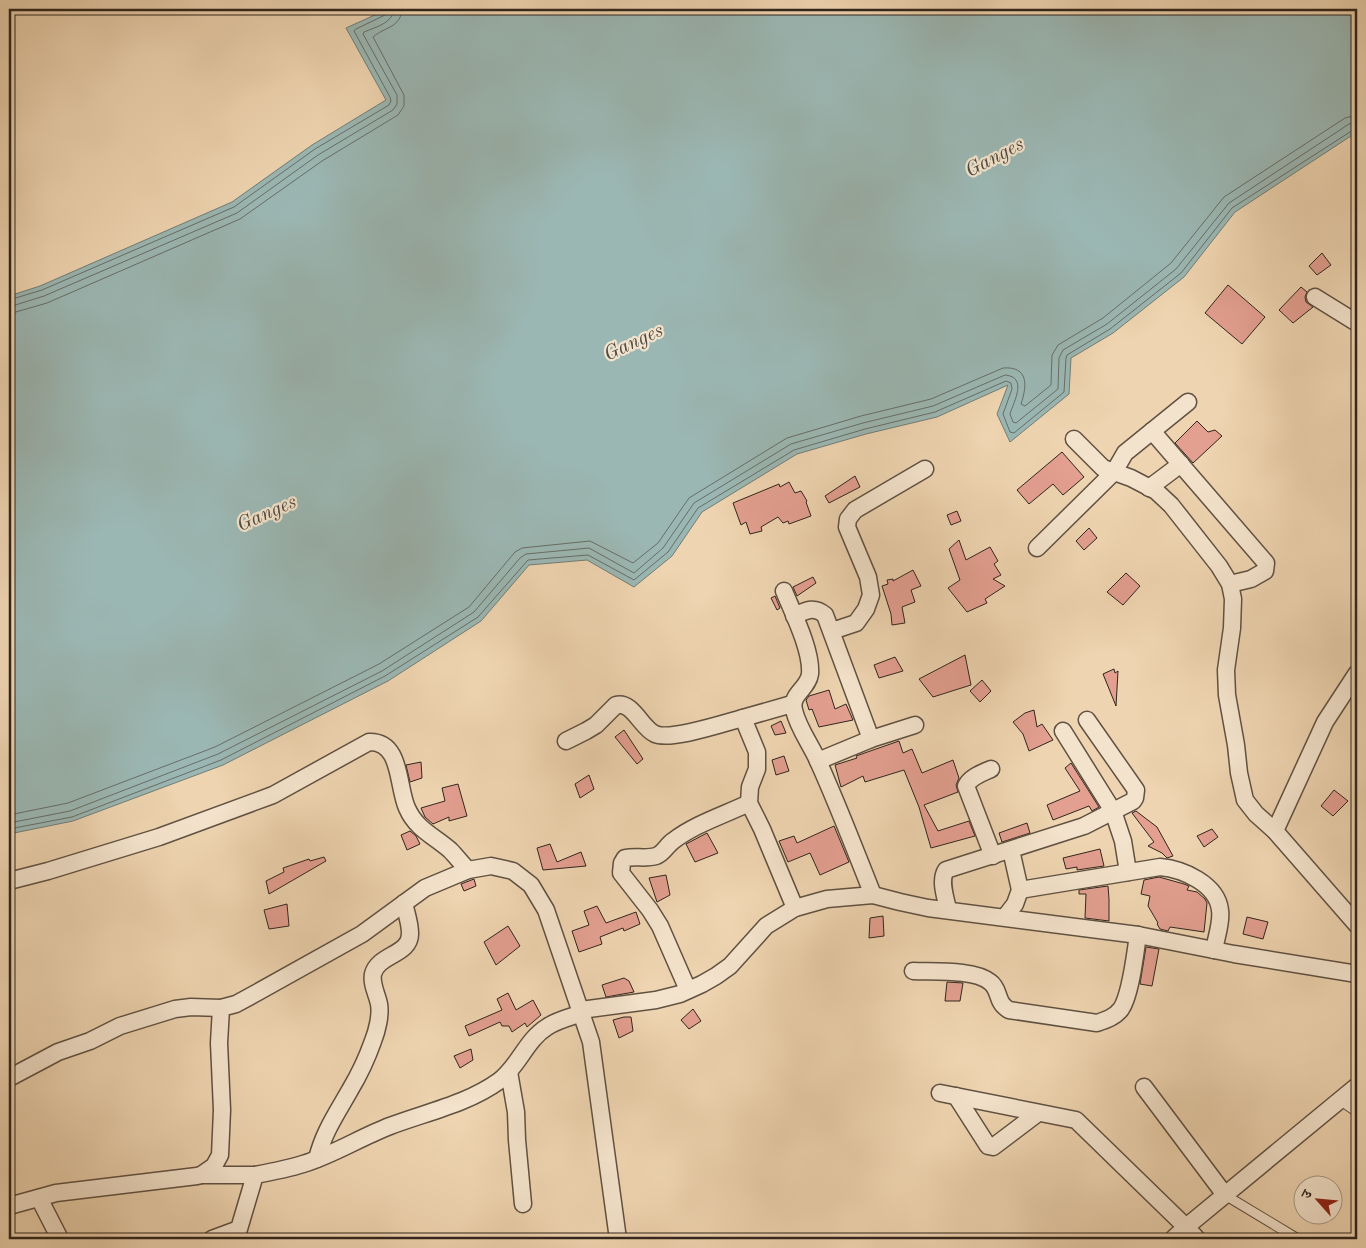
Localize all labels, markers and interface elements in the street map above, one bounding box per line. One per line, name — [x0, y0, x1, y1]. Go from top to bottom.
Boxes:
water label: Ganges — [962, 134, 1028, 182]
water label: Ganges — [601, 321, 667, 365]
water label: Ganges — [234, 492, 300, 536]
north arrow — [1294, 1176, 1344, 1226]
text: उ — [1299, 1187, 1316, 1202]

